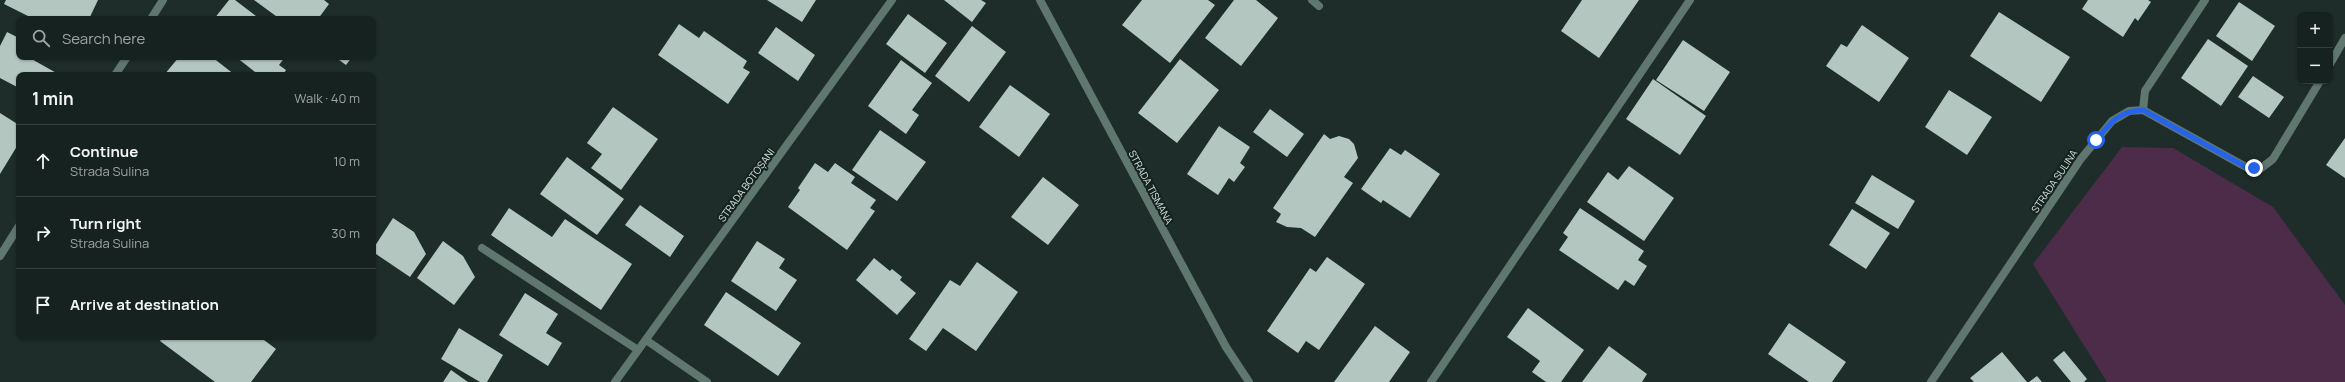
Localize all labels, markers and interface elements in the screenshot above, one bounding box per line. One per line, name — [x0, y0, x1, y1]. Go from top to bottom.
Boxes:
map controls — [2297, 12, 2333, 84]
button: + — [2297, 12, 2333, 48]
search box — [16, 16, 376, 60]
icon: search — [30, 27, 52, 49]
text: Search here — [62, 28, 145, 49]
button: − — [2297, 48, 2333, 84]
text: 1 min — [32, 87, 74, 110]
text: Walk · 40 m — [294, 89, 360, 107]
route start — [2087, 131, 2105, 149]
text: Continue — [70, 141, 138, 162]
street label: STRADA BOTOȘANI — [715, 145, 777, 225]
street label: STRADA SULINA — [2028, 146, 2081, 215]
street label: STRADA TISMANA — [1126, 148, 1177, 227]
icon: ahead — [32, 150, 54, 172]
text: 10 m — [333, 152, 360, 170]
route end — [2245, 159, 2263, 177]
text: Strada Sulina — [70, 162, 149, 180]
text: Turn right — [70, 213, 141, 234]
icon: right — [32, 222, 54, 244]
text: 30 m — [331, 224, 360, 242]
text: Strada Sulina — [70, 234, 149, 252]
icon: arrive — [32, 294, 54, 316]
text: Arrive at destination — [70, 294, 219, 315]

